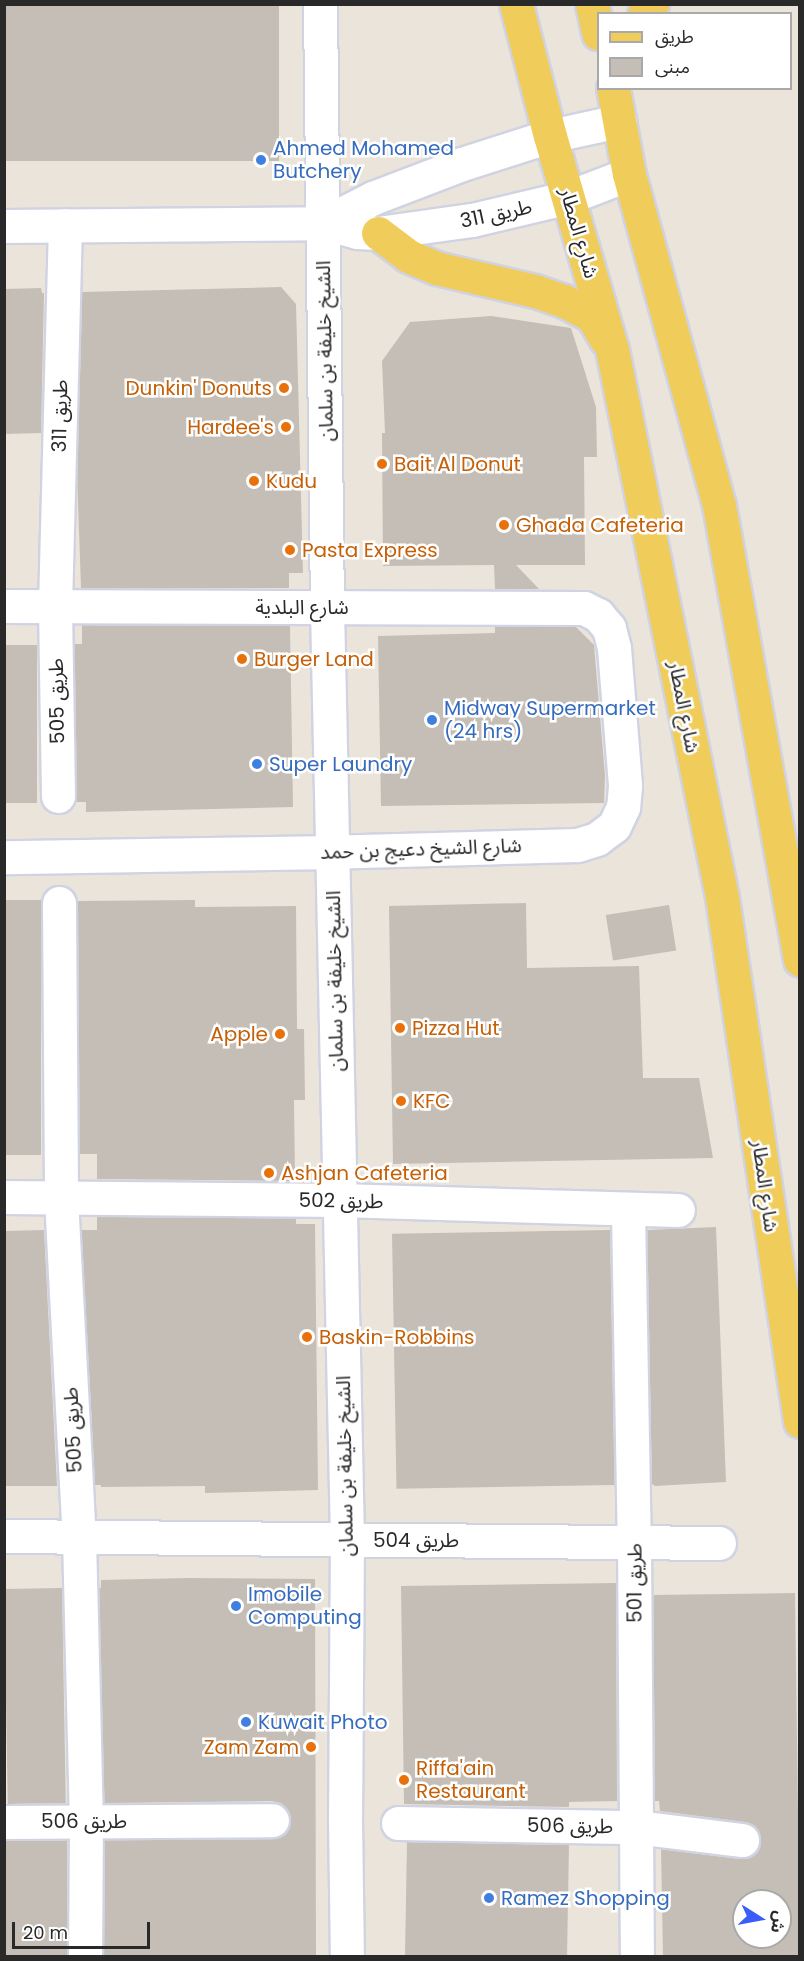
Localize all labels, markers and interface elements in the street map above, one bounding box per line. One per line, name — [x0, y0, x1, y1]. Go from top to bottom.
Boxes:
legend — [597, 12, 792, 90]
text: طريق — [655, 24, 694, 49]
text: مبنى — [655, 54, 690, 79]
place label: Ahmed Mohamed Butchery — [273, 136, 454, 183]
marker: Ahmed Mohamed Butchery — [254, 153, 268, 167]
street label: شارع المطار — [555, 185, 603, 281]
street label: طريق 311 — [458, 195, 534, 233]
street label: الشيخ خليفة بن سلمان — [311, 260, 339, 442]
place label: Dunkin' Donuts — [125, 376, 272, 400]
street label: طريق 311 — [47, 379, 73, 453]
marker: Dunkin' Donuts — [277, 381, 291, 395]
place label: Hardee's — [187, 415, 274, 439]
marker: Hardee's — [279, 420, 293, 434]
place label: Bait Al Donut — [394, 452, 521, 476]
marker: Bait Al Donut — [375, 457, 389, 471]
place label: Kudu — [266, 469, 317, 493]
marker: Kudu — [247, 474, 261, 488]
place label: Ghada Cafeteria — [516, 513, 684, 537]
marker: Ghada Cafeteria — [497, 518, 511, 532]
place label: Pasta Express — [302, 538, 438, 562]
marker: Pasta Express — [283, 543, 297, 557]
street label: شارع البلدية — [255, 595, 349, 619]
place label: Burger Land — [254, 647, 374, 671]
marker: Burger Land — [235, 652, 249, 666]
street label: طريق 505 — [44, 658, 70, 744]
street label: شارع المطار — [663, 659, 705, 755]
place label: Midway Supermarket (24 hrs) — [444, 696, 656, 743]
marker: Midway Supermarket (24 hrs) — [425, 713, 439, 727]
place label: Super Laundry — [269, 752, 412, 776]
marker: Super Laundry — [250, 757, 264, 771]
street label: شارع الشيخ دعيج بن حمد — [320, 833, 522, 865]
street label: الشيخ خليفة بن سلمان — [321, 890, 349, 1072]
place label: Pizza Hut — [412, 1016, 499, 1040]
marker: Pizza Hut — [393, 1021, 407, 1035]
place label: Apple — [210, 1022, 268, 1046]
marker: Apple — [273, 1027, 287, 1041]
place label: KFC — [413, 1089, 450, 1113]
marker: KFC — [394, 1094, 408, 1108]
street label: شارع المطار — [747, 1138, 783, 1234]
place label: Ashjan Cafeteria — [281, 1161, 448, 1185]
marker: Ashjan Cafeteria — [262, 1166, 276, 1180]
street label: طريق 502 — [298, 1188, 384, 1214]
place label: Baskin-Robbins — [319, 1325, 474, 1349]
marker: Baskin-Robbins — [300, 1330, 314, 1344]
street label: الشيخ خليفة بن سلمان — [331, 1375, 359, 1557]
street label: طريق 505 — [59, 1386, 87, 1474]
street label: طريق 504 — [373, 1528, 459, 1552]
street label: طريق 501 — [623, 1543, 647, 1623]
place label: Imobile Computing — [248, 1582, 362, 1629]
marker: Imobile Computing — [229, 1599, 243, 1613]
place label: Kuwait Photo — [258, 1710, 387, 1734]
marker: Kuwait Photo — [239, 1715, 253, 1729]
place label: Zam Zam — [204, 1735, 299, 1759]
marker: Zam Zam — [304, 1740, 318, 1754]
place label: Riffa'ain Restaurant — [416, 1756, 526, 1803]
marker: Riffa'ain Restaurant — [397, 1773, 411, 1787]
street label: طريق 506 — [41, 1809, 127, 1833]
street label: طريق 506 — [527, 1813, 613, 1839]
place label: Ramez Shopping — [501, 1886, 670, 1910]
north arrow — [732, 1889, 792, 1949]
marker: Ramez Shopping — [482, 1891, 496, 1905]
text: ش — [765, 1909, 792, 1935]
scale bar — [15, 1910, 153, 1948]
text: 20 m — [23, 1920, 68, 1945]

